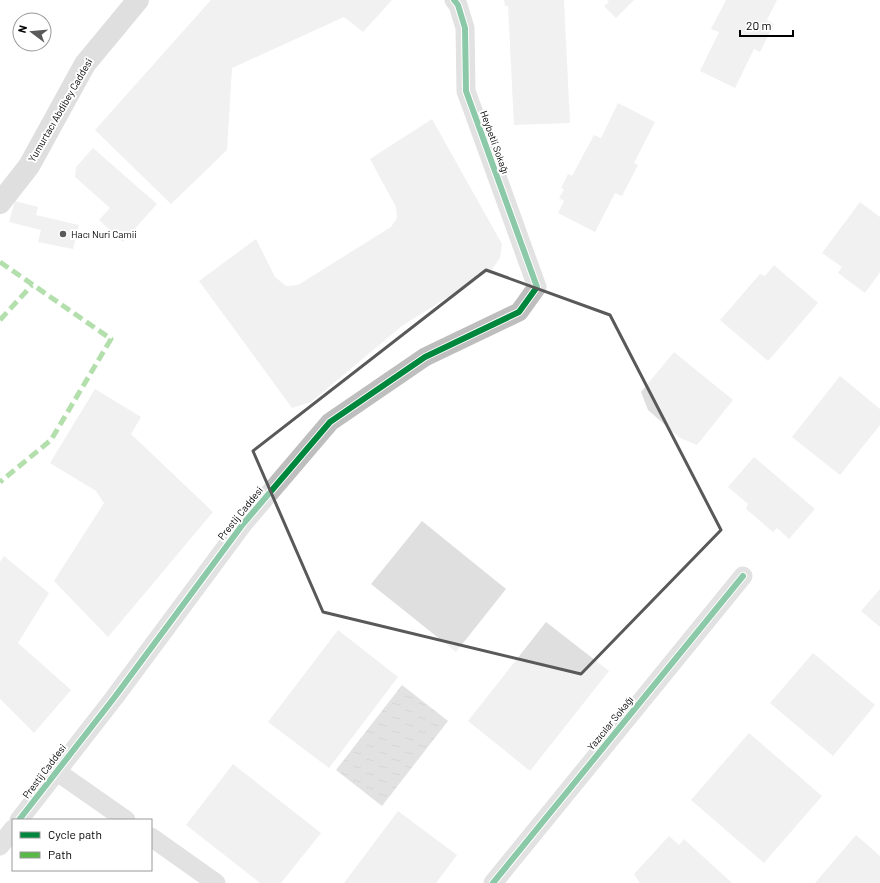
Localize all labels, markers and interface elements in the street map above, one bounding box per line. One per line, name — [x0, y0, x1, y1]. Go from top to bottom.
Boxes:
north arrow — [12, 12, 52, 52]
scale bar — [740, 12, 793, 38]
text: 20 m — [746, 18, 772, 32]
text: N — [15, 24, 29, 34]
street label: Yumurtacı Abdibey Caddesi — [25, 56, 95, 164]
street label: Heybetli Sokağı — [478, 109, 512, 175]
place label: Hacı Nuri Camii — [71, 228, 137, 240]
marker: Hacı Nuri Camii — [58, 229, 68, 239]
street label: Prestij Caddesi — [215, 484, 265, 542]
street label: Yazıcılar Sokağı — [585, 694, 635, 752]
street label: Prestij Caddesi — [20, 742, 68, 800]
legend — [12, 819, 152, 871]
text: Cycle path — [48, 827, 102, 841]
text: Path — [48, 847, 72, 861]

